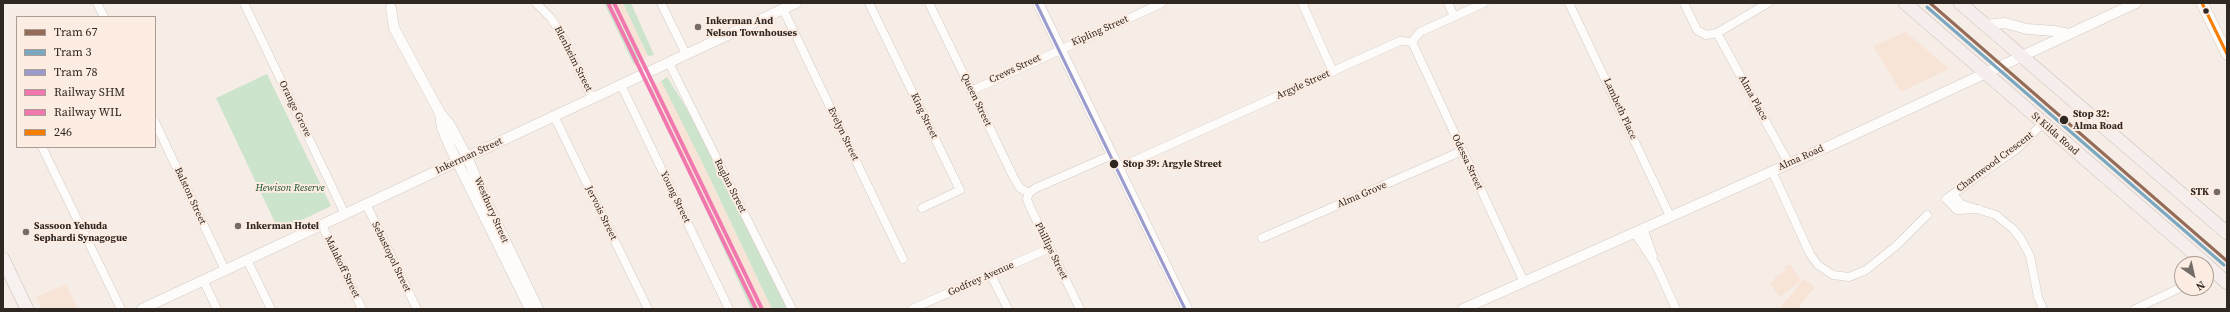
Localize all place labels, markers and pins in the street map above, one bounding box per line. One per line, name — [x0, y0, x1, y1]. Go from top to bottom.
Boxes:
unlabelled marker — [2201, 6, 2211, 16]
place label: Inkerman And Nelson Townhouses — [706, 15, 797, 38]
marker: Inkerman And Nelson Townhouses — [693, 22, 703, 32]
place label: Stop 32: Alma Road — [2073, 108, 2123, 132]
marker: Stop 32: Alma Road — [2058, 114, 2070, 126]
marker: Stop 39: Argyle Street — [1108, 158, 1120, 170]
place label: Stop 39: Argyle Street — [1123, 158, 1221, 170]
place label: STK — [2190, 186, 2209, 198]
marker: STK — [2212, 187, 2222, 197]
place label: Sassoon Yehuda Sephardi Synagogue — [34, 220, 127, 244]
place label: Inkerman Hotel — [246, 220, 319, 232]
marker: Inkerman Hotel — [233, 221, 243, 231]
marker: Sassoon Yehuda Sephardi Synagogue — [21, 227, 31, 237]

